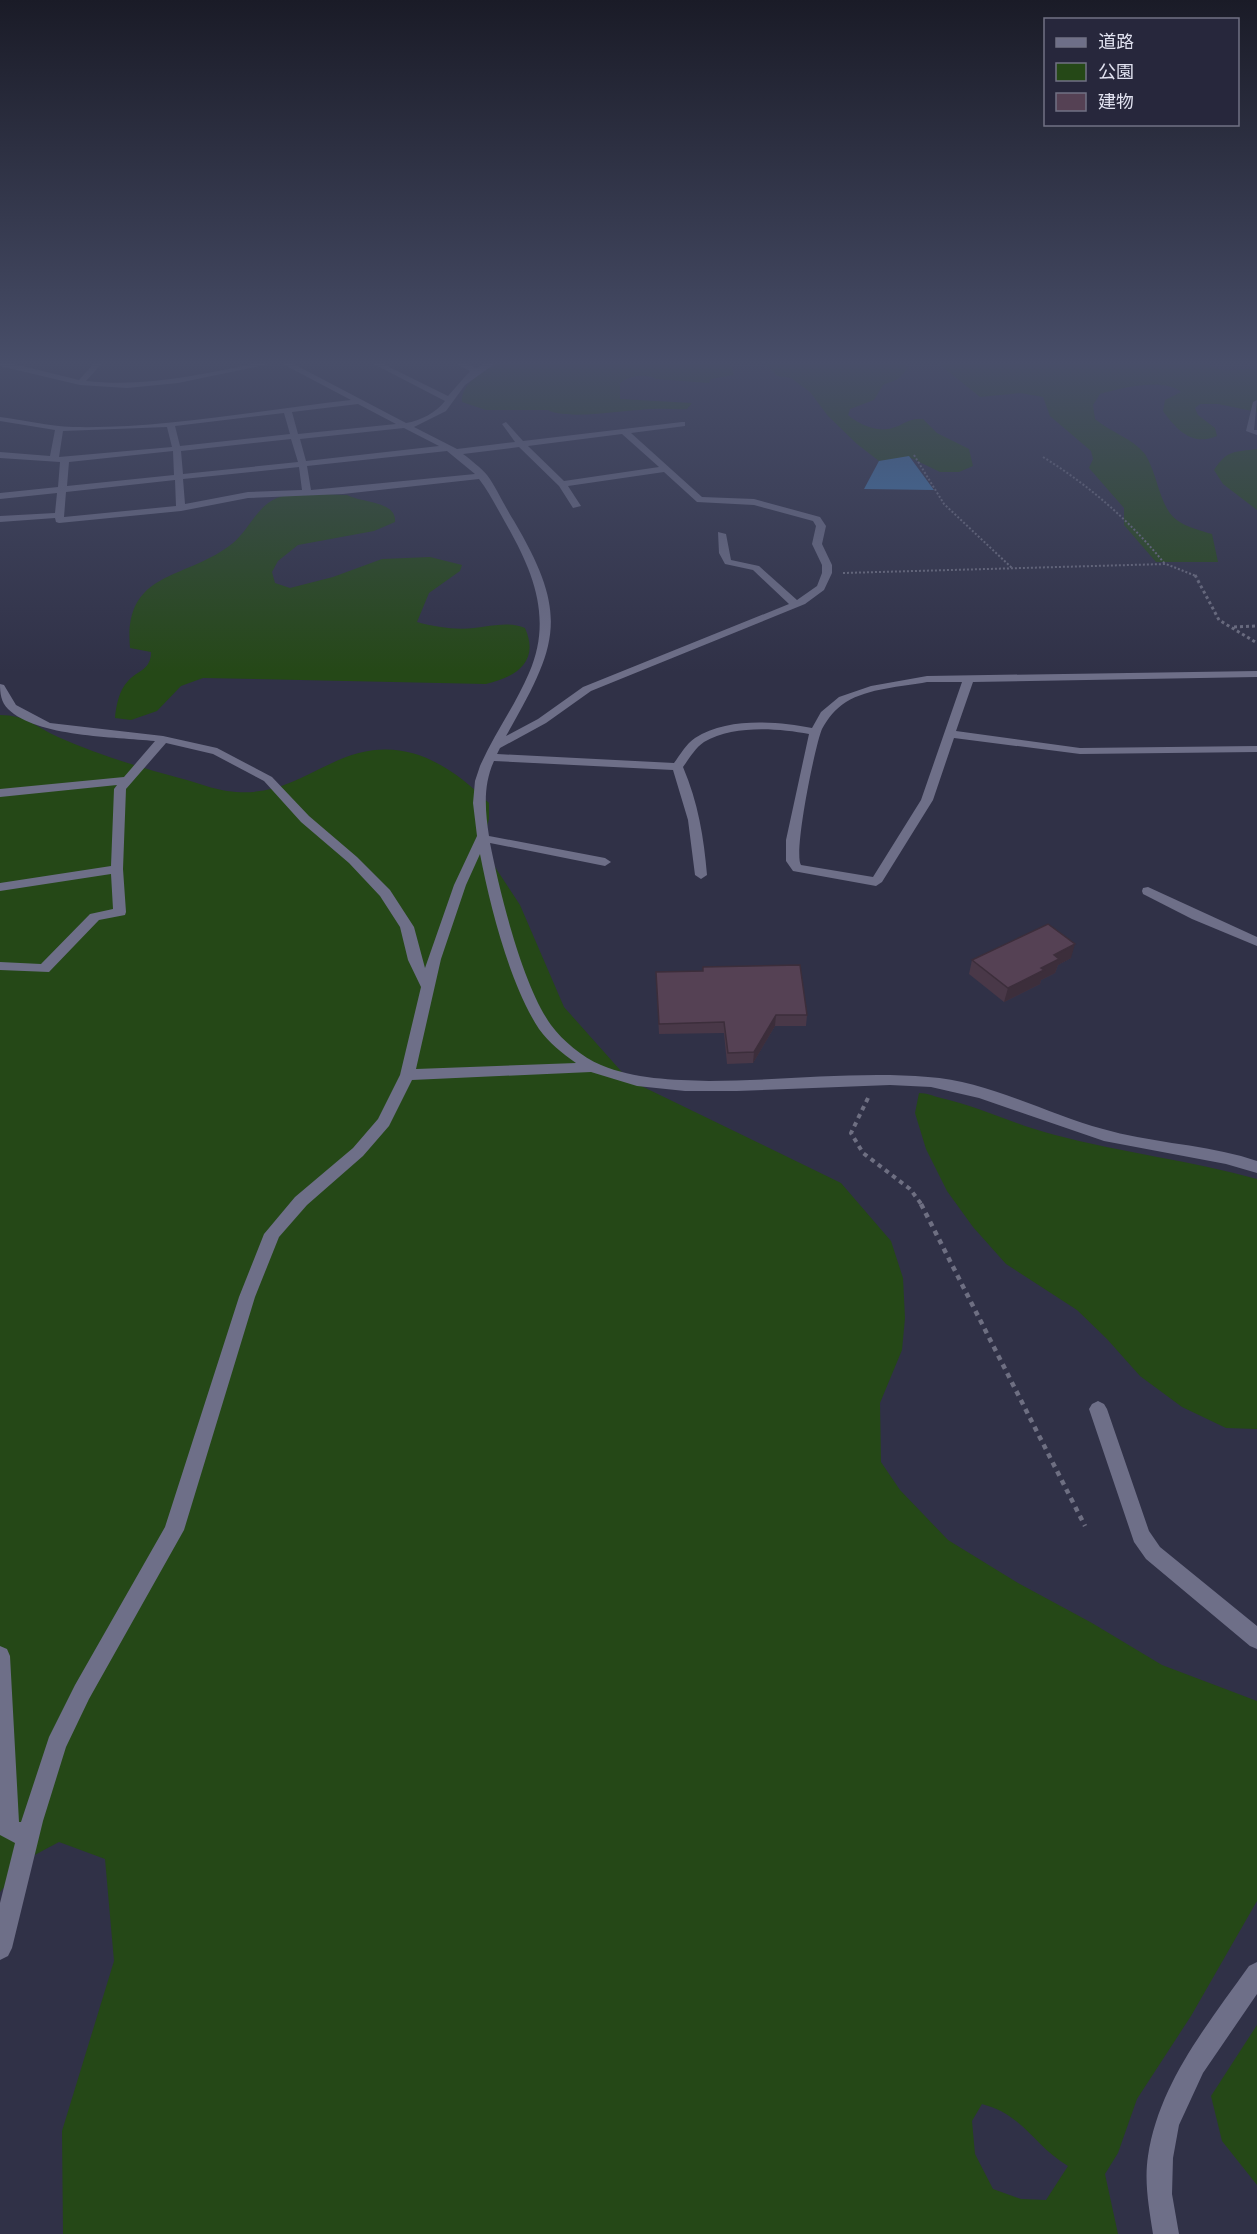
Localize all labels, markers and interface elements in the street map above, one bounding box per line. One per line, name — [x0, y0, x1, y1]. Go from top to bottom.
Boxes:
legend — [1044, 18, 1239, 126]
text: 道路 — [1098, 28, 1134, 55]
text: 公園 — [1098, 58, 1134, 85]
text: 建物 — [1098, 88, 1134, 115]

